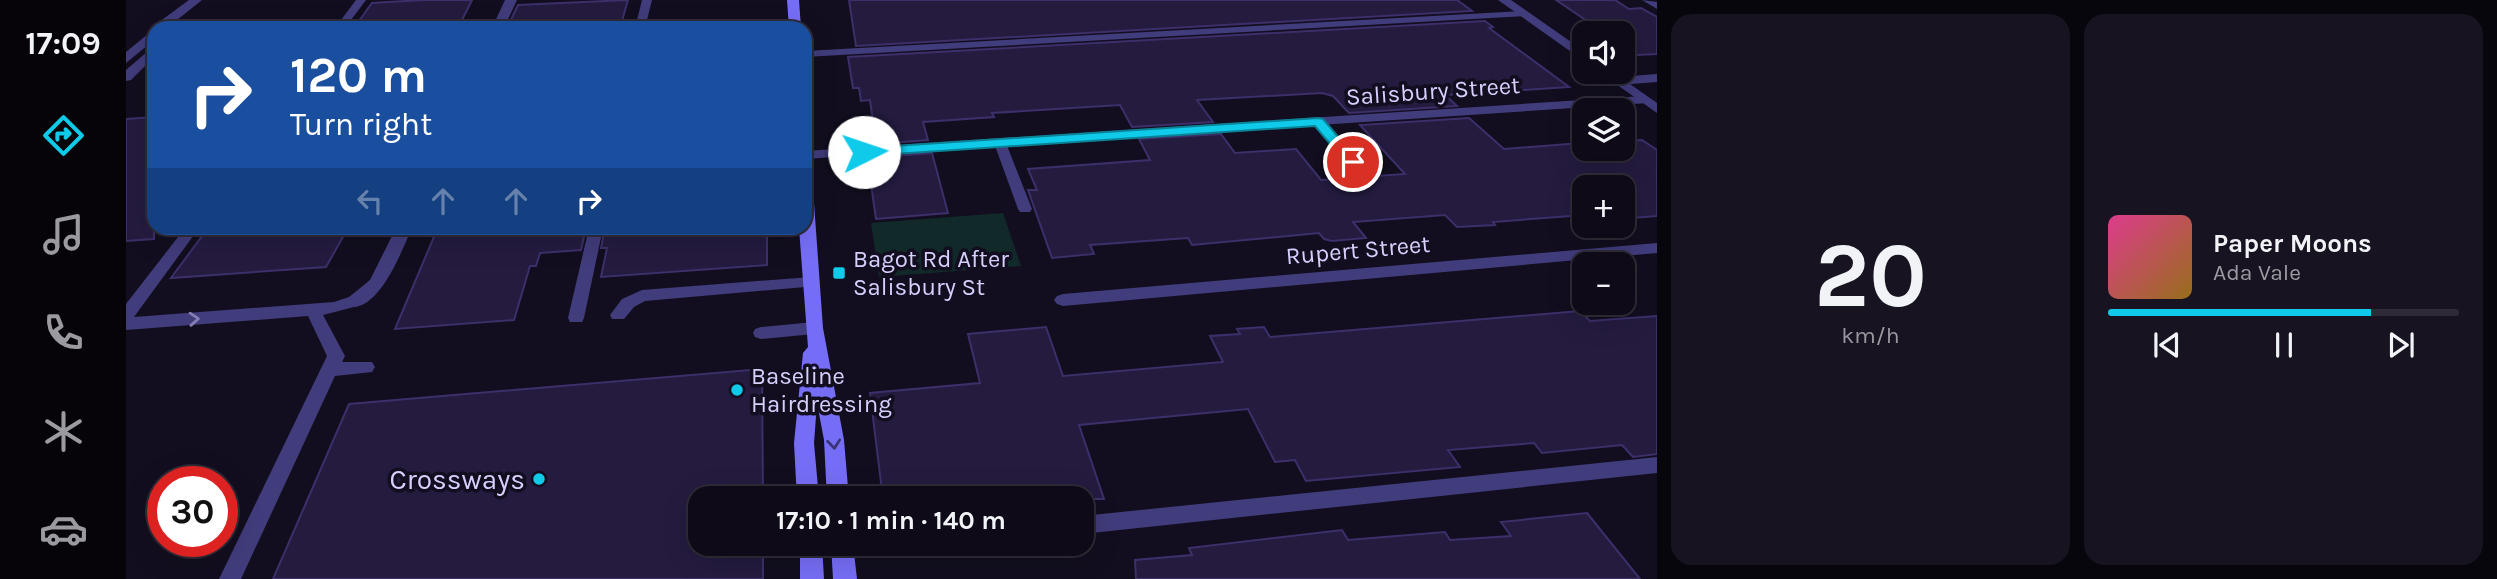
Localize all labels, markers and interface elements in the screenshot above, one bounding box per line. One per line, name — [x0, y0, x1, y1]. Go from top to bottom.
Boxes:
map controls — [1572, 21, 1635, 315]
button: sound — [1572, 21, 1635, 84]
text: 17:09 — [25, 25, 101, 62]
text: 120 m — [290, 47, 427, 104]
icon: right — [175, 49, 266, 140]
street label: Salisbury Street — [1345, 71, 1521, 111]
button: layers — [1572, 98, 1635, 161]
text: Turn right — [290, 106, 432, 143]
icon: directions — [39, 111, 88, 160]
position arrow — [827, 115, 901, 189]
pin — [1323, 132, 1383, 192]
icon: arrive — [1334, 143, 1372, 181]
button: + — [1572, 175, 1635, 238]
icon: left — [351, 182, 389, 220]
icon: ahead — [424, 182, 462, 220]
icon: ahead — [497, 182, 535, 220]
icon: right — [570, 182, 608, 220]
icon: music — [39, 210, 88, 259]
text: 20 — [1814, 223, 1927, 329]
text: Paper Moons — [2213, 228, 2372, 259]
street label: Rupert Street — [1285, 230, 1431, 270]
place label: Bagot Rd After Salisbury St — [853, 245, 1009, 301]
button: − — [1572, 252, 1635, 315]
text: Ada Vale — [2213, 259, 2301, 286]
marker: Bagot Rd After Salisbury St — [831, 265, 847, 281]
icon: phone — [39, 308, 88, 357]
one-way arrow — [189, 312, 200, 327]
text: km/h — [1841, 322, 1900, 349]
icon: previous — [2148, 326, 2186, 364]
icon: pause — [2265, 326, 2303, 364]
icon: next — [2382, 326, 2420, 364]
place label: Baseline Hairdressing — [751, 362, 892, 418]
marker: Baseline Hairdressing — [729, 382, 745, 398]
icon: climate — [39, 407, 88, 456]
one-way arrow — [826, 438, 841, 450]
place label: Crossways — [390, 463, 525, 496]
speed limit sign: 30 — [147, 466, 238, 557]
marker: Crossways — [531, 471, 547, 487]
icon: car — [39, 505, 88, 554]
text: 17:10 · 1 min · 140 m — [776, 505, 1006, 536]

